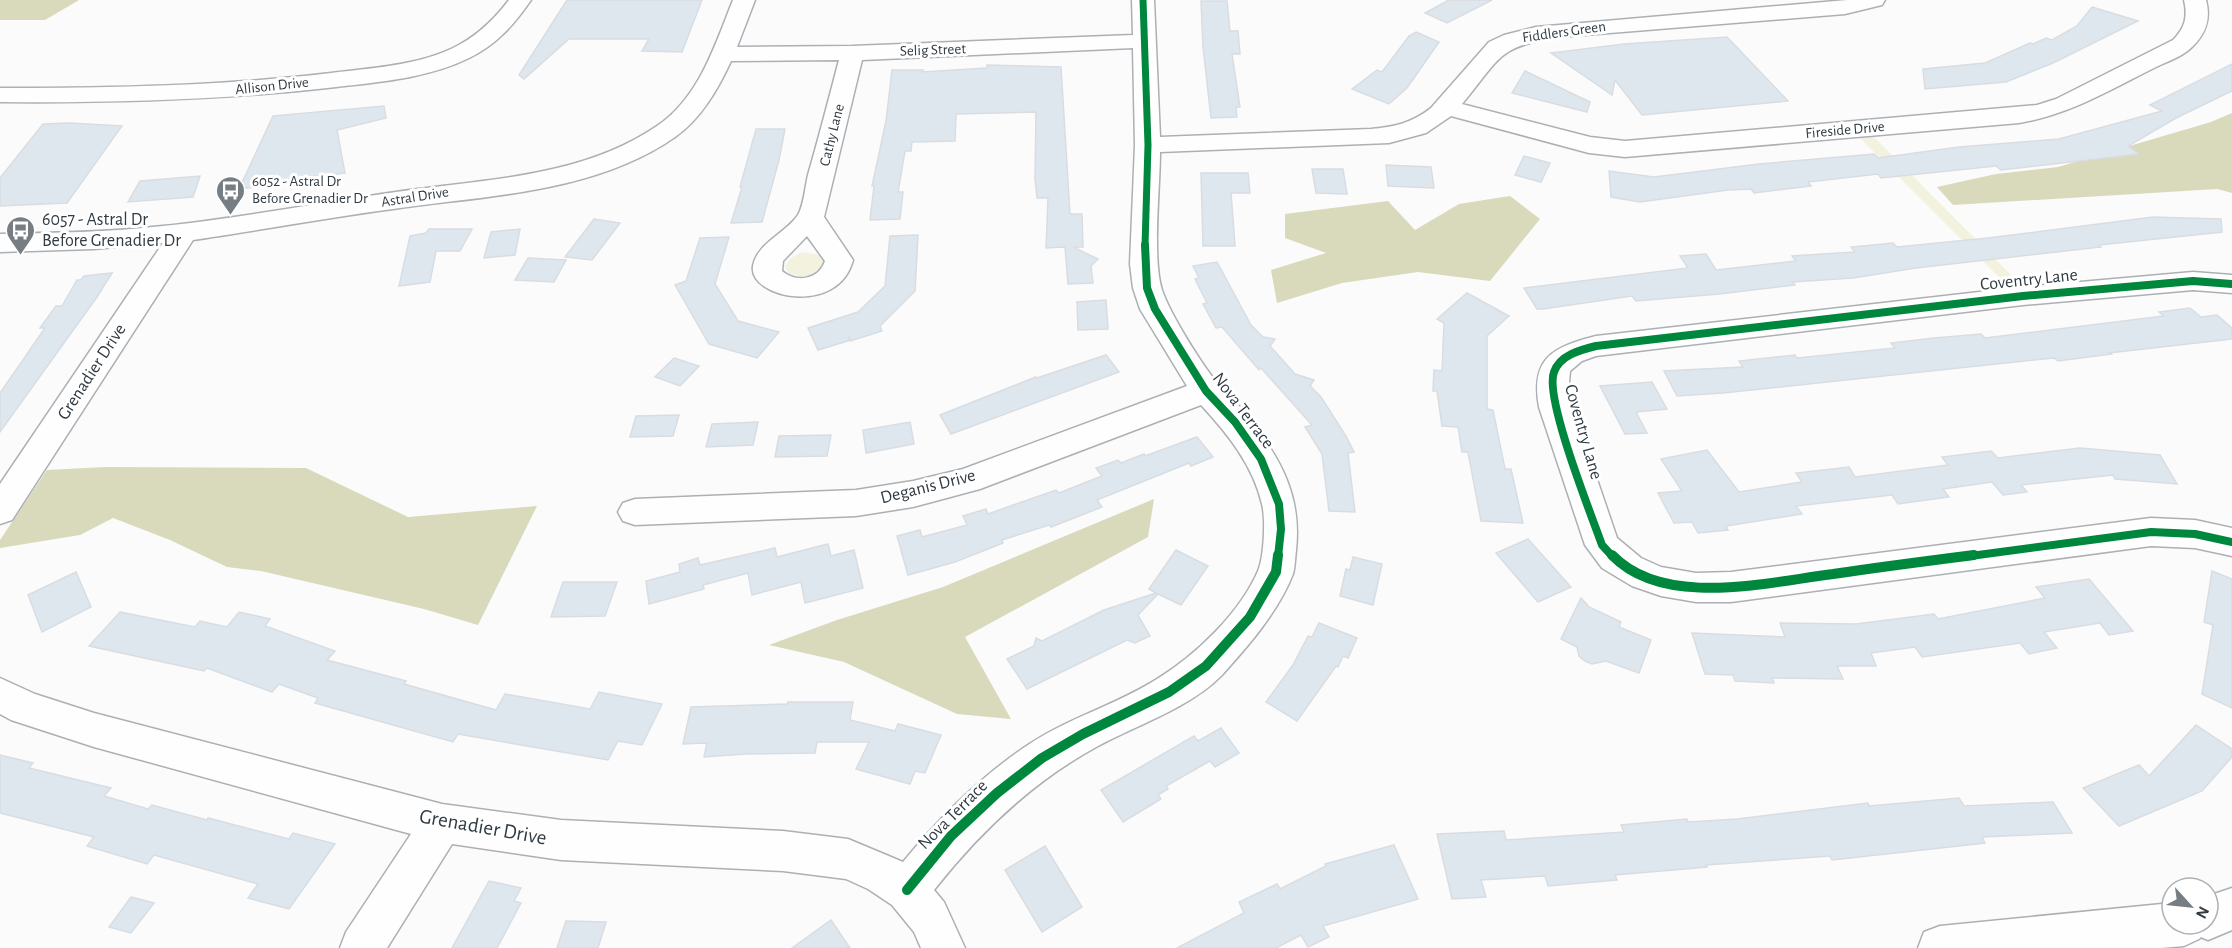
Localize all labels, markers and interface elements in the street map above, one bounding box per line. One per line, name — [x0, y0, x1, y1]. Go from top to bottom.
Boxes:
street label: Fiddlers Green — [1521, 19, 1607, 45]
street label: Selig Street — [900, 41, 967, 59]
street label: Allison Drive — [234, 75, 310, 97]
street label: Cathy Lane — [817, 102, 847, 168]
street label: Fireside Drive — [1805, 119, 1885, 141]
bus stop icon: 6052 - Astral Dr Before Grenadier Dr — [215, 174, 247, 216]
place label: 6052 - Astral Dr Before Grenadier Dr — [252, 174, 368, 206]
street label: Astral Drive — [380, 184, 450, 210]
place label: 6057 - Astral Dr Before Grenadier Dr — [42, 211, 181, 250]
bus stop icon: 6057 - Astral Dr Before Grenadier Dr — [5, 214, 37, 256]
street label: Coventry Lane — [1979, 266, 2079, 294]
street label: Grenadier Drive — [54, 321, 130, 423]
street label: Nova Terrace — [1209, 370, 1277, 452]
street label: Coventry Lane — [1561, 382, 1605, 482]
street label: Deganis Drive — [879, 467, 977, 507]
street label: Nova Terrace — [915, 777, 991, 853]
street label: Grenadier Drive — [418, 805, 548, 849]
north arrow — [2160, 876, 2220, 936]
text: N — [2193, 904, 2212, 921]

